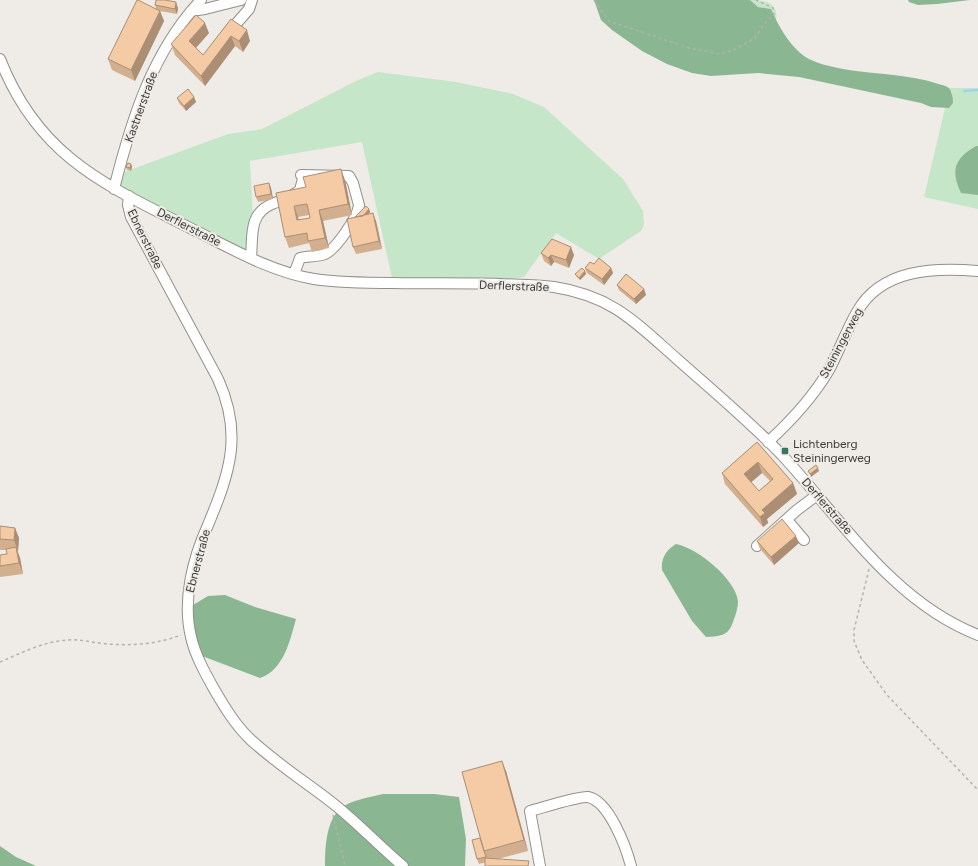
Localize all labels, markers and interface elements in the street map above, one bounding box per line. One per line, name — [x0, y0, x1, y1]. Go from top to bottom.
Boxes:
street label: Kastnerstraße — [122, 69, 160, 144]
street label: Derflerstraße — [155, 205, 224, 249]
street label: Ebnerstraße — [124, 207, 166, 272]
street label: Derflerstraße — [479, 278, 550, 294]
street label: Steiningerweg — [817, 305, 865, 381]
place label: Lichtenberg Steiningerweg — [793, 437, 871, 465]
marker: Lichtenberg Steiningerweg — [780, 446, 790, 456]
street label: Derflerstraße — [799, 475, 856, 537]
street label: Ebnerstraße — [183, 527, 213, 594]

